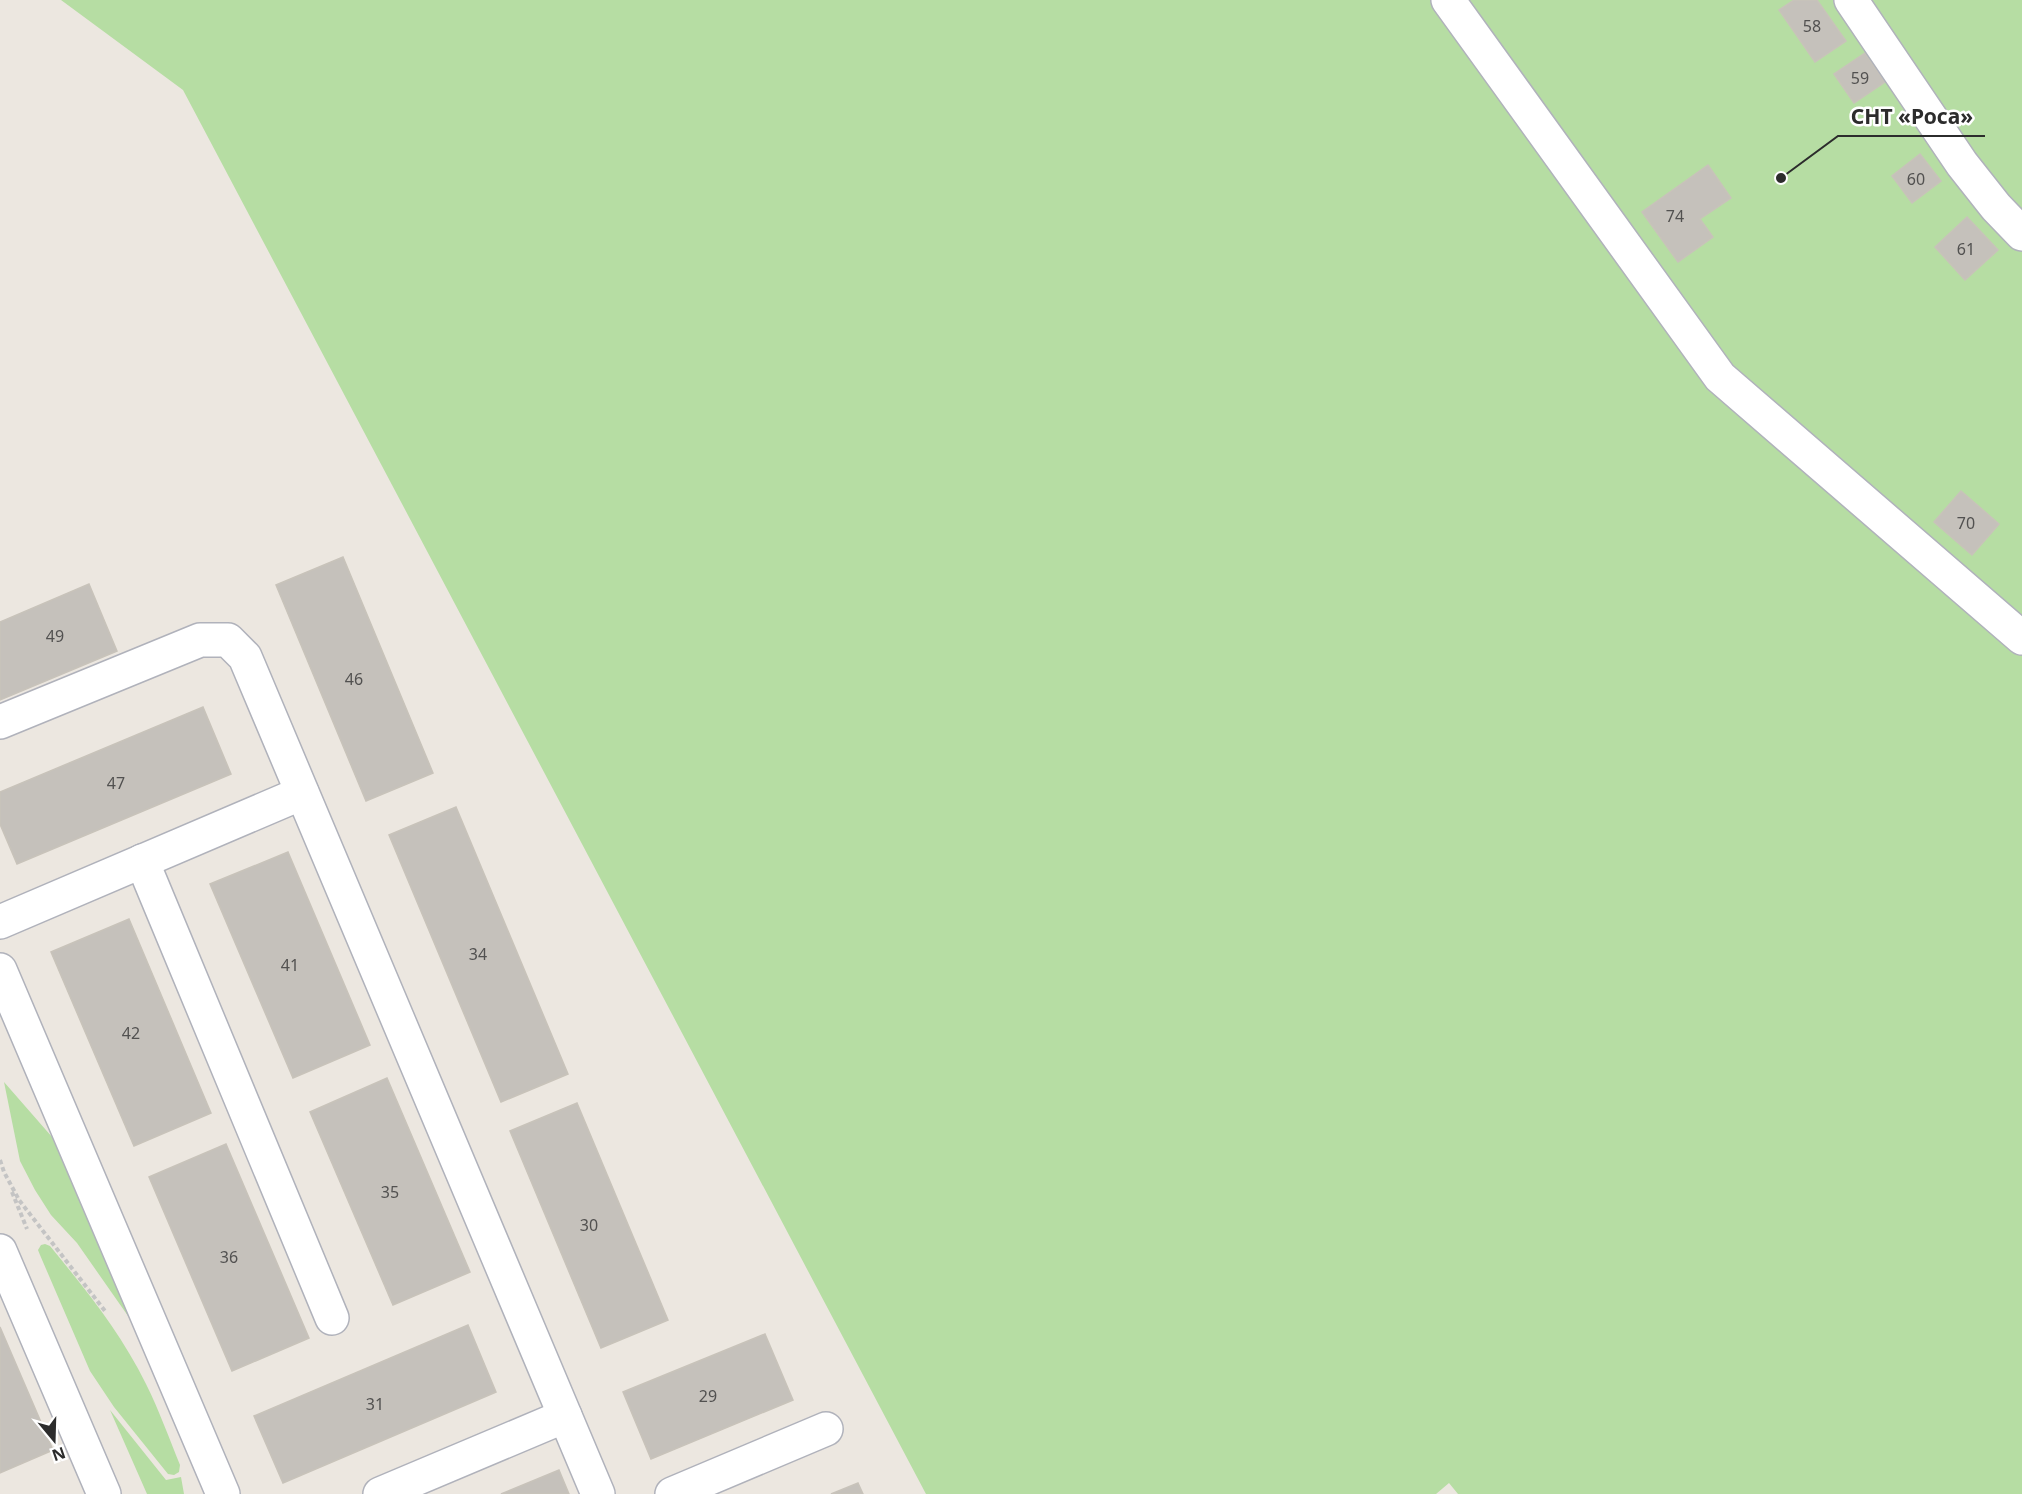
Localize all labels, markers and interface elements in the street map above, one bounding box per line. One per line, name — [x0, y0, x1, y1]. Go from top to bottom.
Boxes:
house number: 58 — [1803, 15, 1821, 37]
house number: 59 — [1851, 67, 1869, 89]
callout: СНТ «Роса» — [1838, 97, 1985, 136]
text: СНТ «Роса» — [1851, 102, 1973, 130]
house number: 60 — [1907, 168, 1925, 190]
house number: 74 — [1666, 205, 1684, 227]
house number: 61 — [1957, 238, 1975, 260]
house number: 70 — [1957, 512, 1975, 534]
house number: 49 — [46, 625, 64, 647]
house number: 46 — [345, 668, 363, 690]
house number: 47 — [107, 772, 125, 794]
house number: 34 — [469, 943, 487, 965]
house number: 41 — [281, 954, 299, 976]
house number: 42 — [122, 1022, 140, 1044]
house number: 35 — [381, 1181, 399, 1203]
house number: 30 — [580, 1214, 598, 1236]
house number: 36 — [220, 1246, 238, 1268]
house number: 29 — [699, 1385, 717, 1407]
house number: 31 — [366, 1393, 384, 1415]
north arrow — [24, 1410, 84, 1470]
text: N — [49, 1442, 69, 1467]

